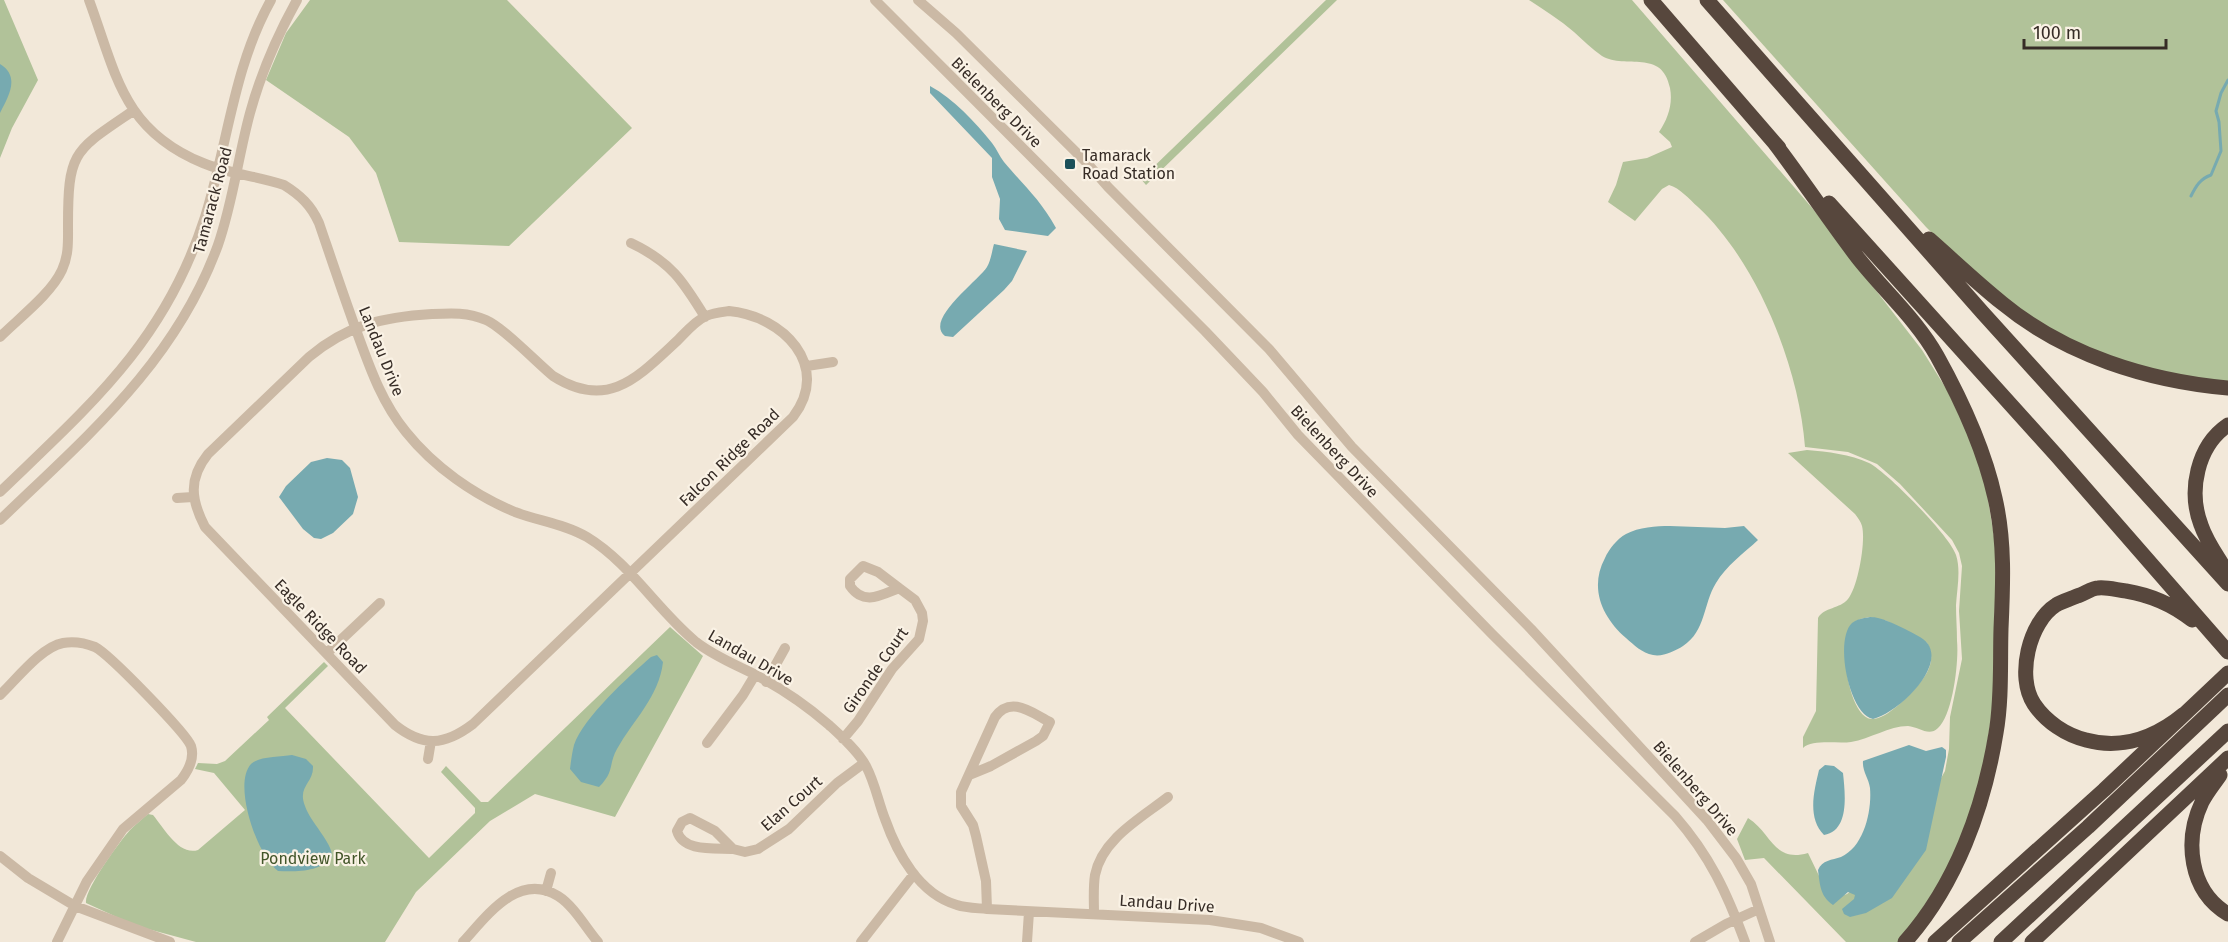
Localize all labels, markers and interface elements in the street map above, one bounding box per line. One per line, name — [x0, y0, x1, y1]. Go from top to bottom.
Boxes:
scale bar — [2024, 12, 2166, 50]
text: 100 m — [2033, 22, 2081, 44]
street label: Bielenberg Drive — [948, 53, 1046, 151]
street label: Tamarack Road — [189, 145, 236, 256]
place label: Tamarack Road Station — [1082, 146, 1175, 183]
marker: Tamarack Road Station — [1063, 157, 1077, 171]
street label: Landau Drive — [355, 303, 408, 399]
street label: Bielenberg Drive — [1287, 401, 1382, 502]
street label: Falcon Ridge Road — [675, 405, 783, 510]
street label: Eagle Ridge Road — [271, 575, 371, 678]
street label: Gironde Court — [839, 623, 912, 717]
street label: Landau Drive — [705, 625, 797, 689]
street label: Bielenberg Drive — [1649, 737, 1742, 840]
street label: Elan Court — [757, 772, 826, 835]
park label: Pondview Park — [260, 849, 367, 868]
street label: Landau Drive — [1119, 891, 1215, 916]

